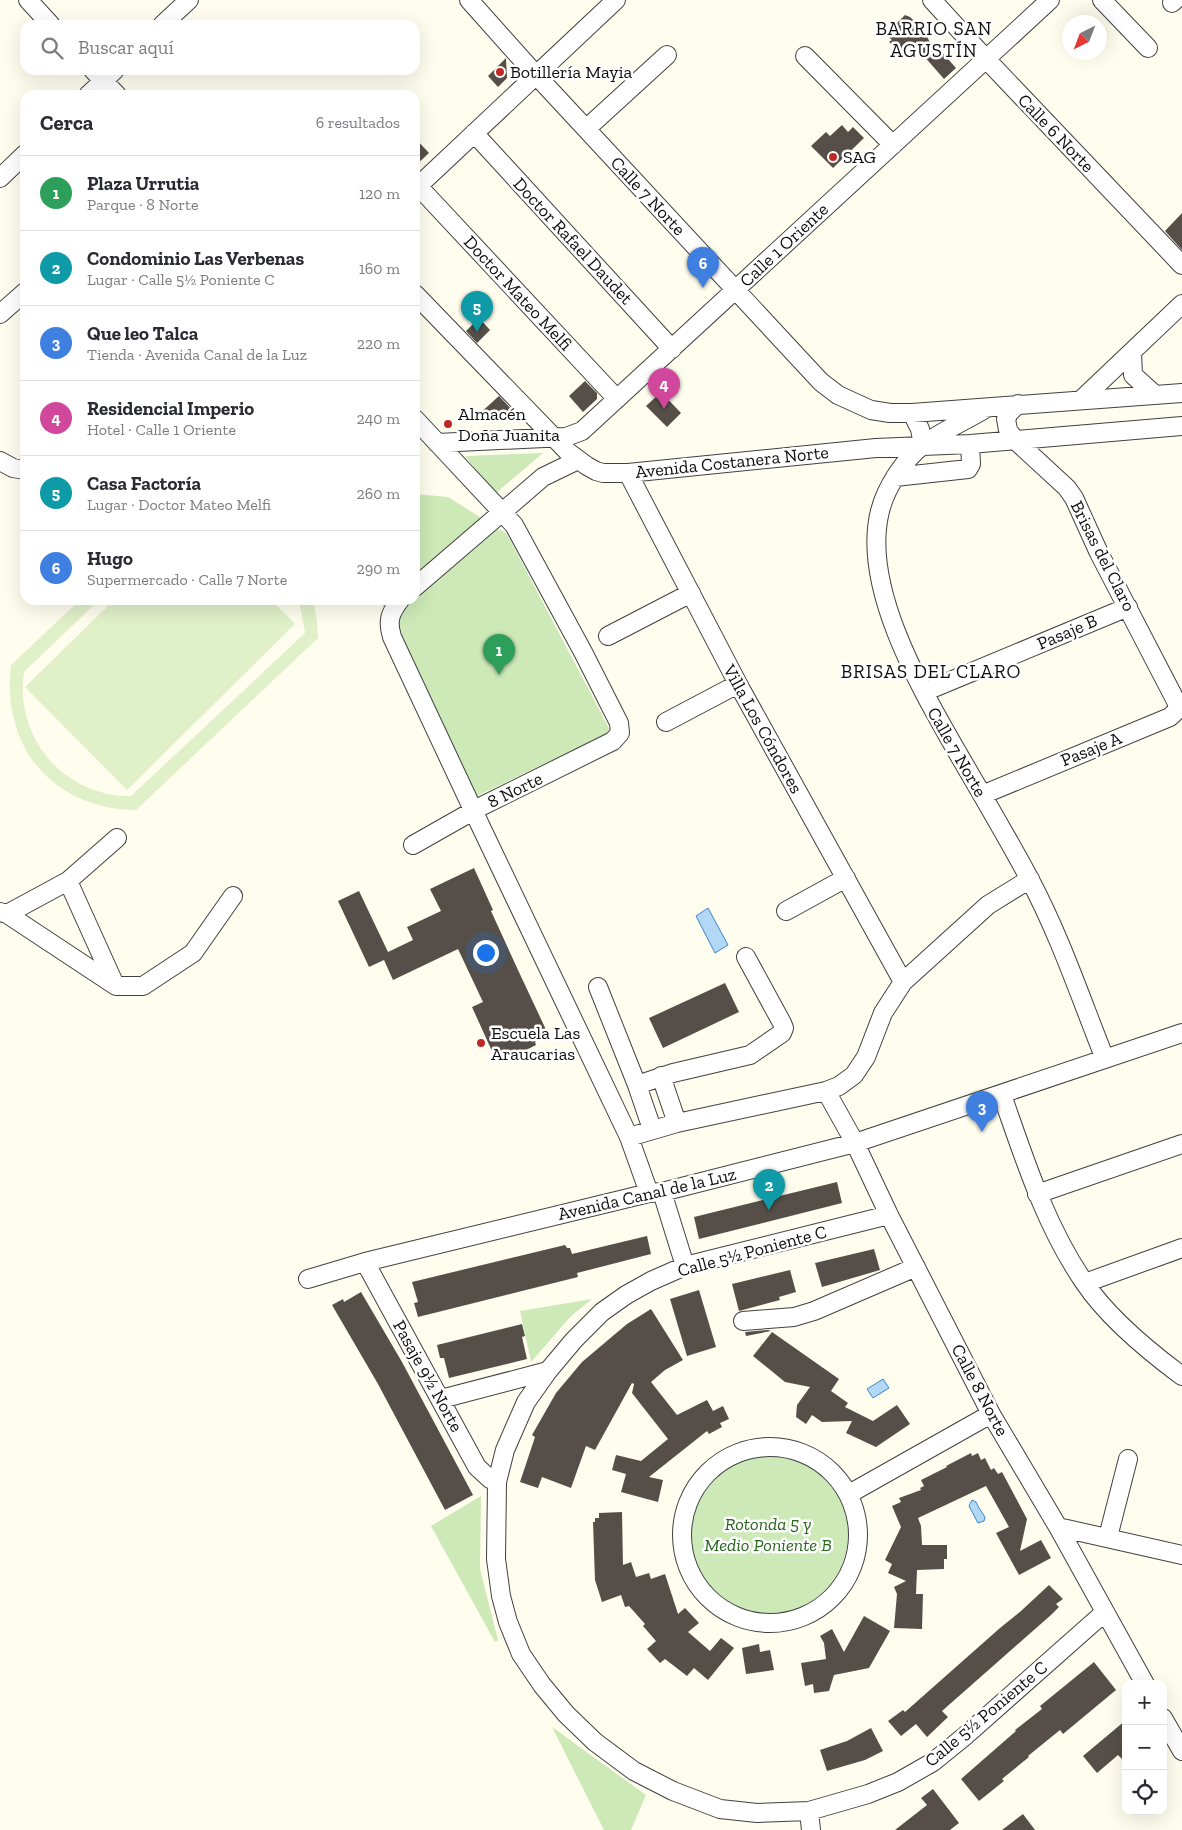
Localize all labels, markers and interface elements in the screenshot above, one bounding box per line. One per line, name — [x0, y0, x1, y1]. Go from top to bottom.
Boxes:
north arrow — [1062, 15, 1107, 60]
district label: BARRIO SAN AGUSTÍN — [875, 17, 993, 62]
search box — [20, 20, 420, 75]
icon: search — [38, 34, 66, 62]
text: Buscar aquí — [78, 36, 174, 59]
place label: Botillería Mayia — [510, 61, 632, 83]
marker: Botillería Mayia — [494, 66, 506, 78]
street label: Calle 6 Norte — [1013, 89, 1099, 177]
text: Cerca — [40, 110, 93, 135]
text: 6 resultados — [316, 113, 400, 132]
place label: SAG — [843, 146, 876, 168]
marker: SAG — [827, 151, 839, 163]
street label: Calle 7 Norte — [606, 152, 690, 240]
text: Plaza Urrutia — [87, 172, 199, 195]
street label: Doctor Rafael Daudet — [509, 173, 638, 309]
text: 1 — [53, 184, 59, 203]
text: 120 m — [359, 184, 400, 203]
text: Parque · 8 Norte — [87, 195, 198, 214]
street label: Calle 1 Oriente — [735, 198, 833, 292]
street label: Doctor Mateo Melfi — [459, 231, 577, 355]
text: Condominio Las Verbenas — [87, 247, 304, 270]
pin: 6 — [687, 247, 719, 288]
text: 2 — [52, 259, 60, 278]
text: 160 m — [359, 259, 400, 278]
text: Lugar · Calle 5½ Poniente C — [87, 270, 275, 289]
pin: 5 — [461, 291, 493, 332]
text: Que leo Talca — [87, 322, 198, 345]
text: 3 — [52, 334, 60, 353]
text: 220 m — [357, 334, 400, 353]
text: Tienda · Avenida Canal de la Luz — [87, 345, 307, 364]
pin: 4 — [648, 368, 680, 409]
text: Residencial Imperio — [87, 397, 254, 420]
place label: Almacén Doña Juanita — [458, 403, 560, 446]
text: 4 — [51, 409, 61, 428]
text: 240 m — [356, 409, 400, 428]
marker: Almacén Doña Juanita — [442, 418, 454, 430]
text: Hotel · Calle 1 Oriente — [87, 420, 236, 439]
street label: Avenida Costanera Norte — [634, 441, 830, 483]
text: Casa Factoría — [87, 472, 201, 495]
text: 5 — [52, 484, 60, 503]
text: 260 m — [357, 484, 400, 503]
text: Lugar · Doctor Mateo Melfi — [87, 495, 271, 514]
street label: Brisas del Claro — [1066, 497, 1140, 615]
text: Hugo — [87, 547, 133, 570]
text: 6 — [52, 559, 60, 578]
text: 290 m — [357, 559, 400, 578]
text: Supermercado · Calle 7 Norte — [87, 570, 287, 589]
street label: Pasaje B — [1033, 609, 1101, 655]
pin: 1 — [483, 634, 515, 675]
street label: Villa Los Cóndores — [718, 660, 808, 797]
district label: BRISAS DEL CLARO — [841, 660, 1021, 683]
street label: Calle 7 Norte — [923, 703, 991, 801]
street label: Pasaje A — [1057, 727, 1125, 771]
street label: 8 Norte — [484, 767, 546, 813]
your location — [473, 940, 499, 966]
place label: Escuela Las Araucarias — [491, 1022, 580, 1065]
marker: Escuela Las Araucarias — [475, 1037, 487, 1049]
pin: 3 — [966, 1091, 998, 1132]
street label: Avenida Canal de la Luz — [556, 1163, 738, 1225]
pin: 2 — [753, 1169, 785, 1210]
street label: Calle 5½ Poniente C — [675, 1221, 829, 1281]
street label: Pasaje 9½ Norte — [388, 1316, 468, 1436]
street label: Calle 8 Norte — [947, 1340, 1013, 1440]
park label: Rotonda 5 y Medio Poniente B — [704, 1513, 832, 1556]
street label: Calle 5½ Poniente C — [920, 1656, 1052, 1772]
map controls — [1122, 1680, 1167, 1815]
button: + — [1122, 1680, 1167, 1725]
button: − — [1122, 1725, 1167, 1770]
button: locate — [1122, 1770, 1167, 1815]

